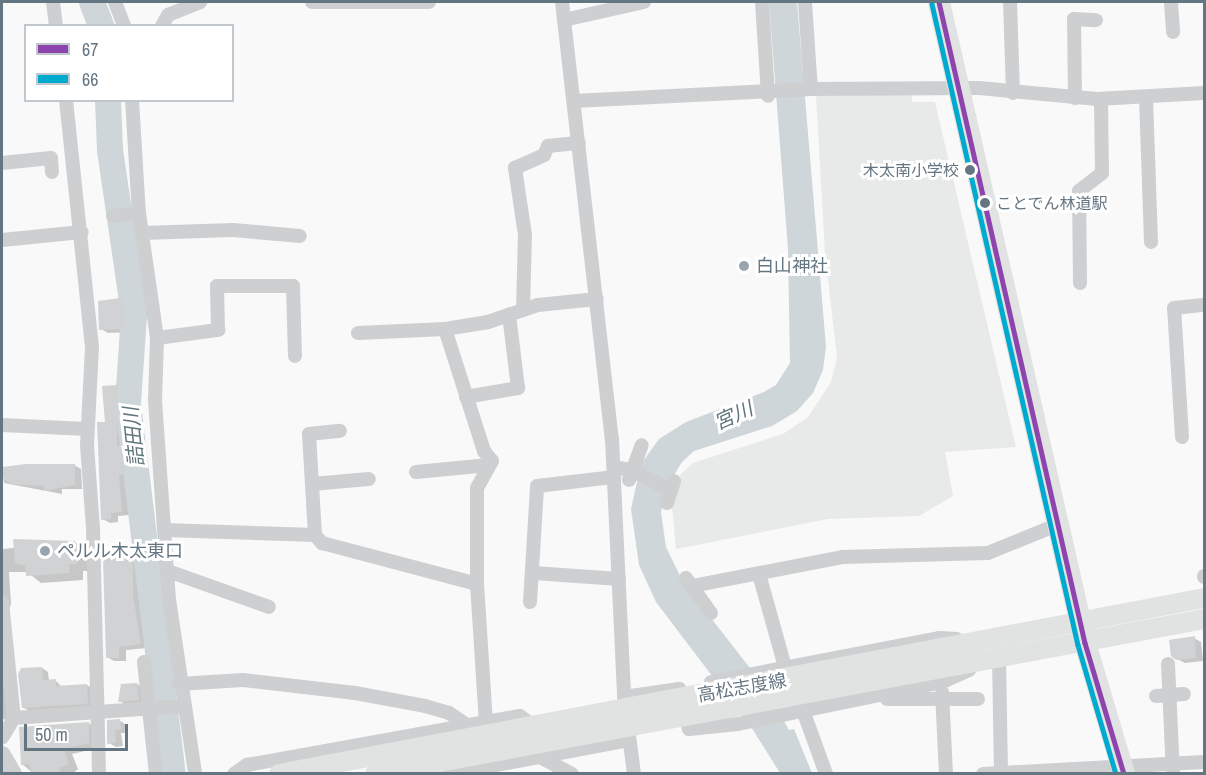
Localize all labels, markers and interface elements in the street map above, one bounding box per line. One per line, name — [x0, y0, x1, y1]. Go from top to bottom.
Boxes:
legend — [24, 24, 234, 102]
text: 67 — [82, 37, 98, 62]
text: 66 — [82, 67, 98, 92]
place label: 木太南小学校 — [863, 160, 959, 180]
marker: 木太南小学校 — [964, 164, 976, 176]
place label: ことでん林道駅 — [996, 193, 1108, 213]
marker: ことでん林道駅 — [979, 197, 991, 209]
place label: 白山神社 — [756, 255, 828, 277]
marker: 白山神社 — [737, 259, 751, 273]
water label: 宮川 — [710, 396, 756, 434]
water label: 詰田川 — [118, 406, 148, 468]
place label: ペルル木太東口 — [57, 540, 183, 562]
marker: ペルル木太東口 — [38, 544, 52, 558]
street label: 高松志度線 — [696, 670, 788, 706]
scale bar — [27, 712, 130, 750]
text: 50 m — [35, 722, 68, 747]

